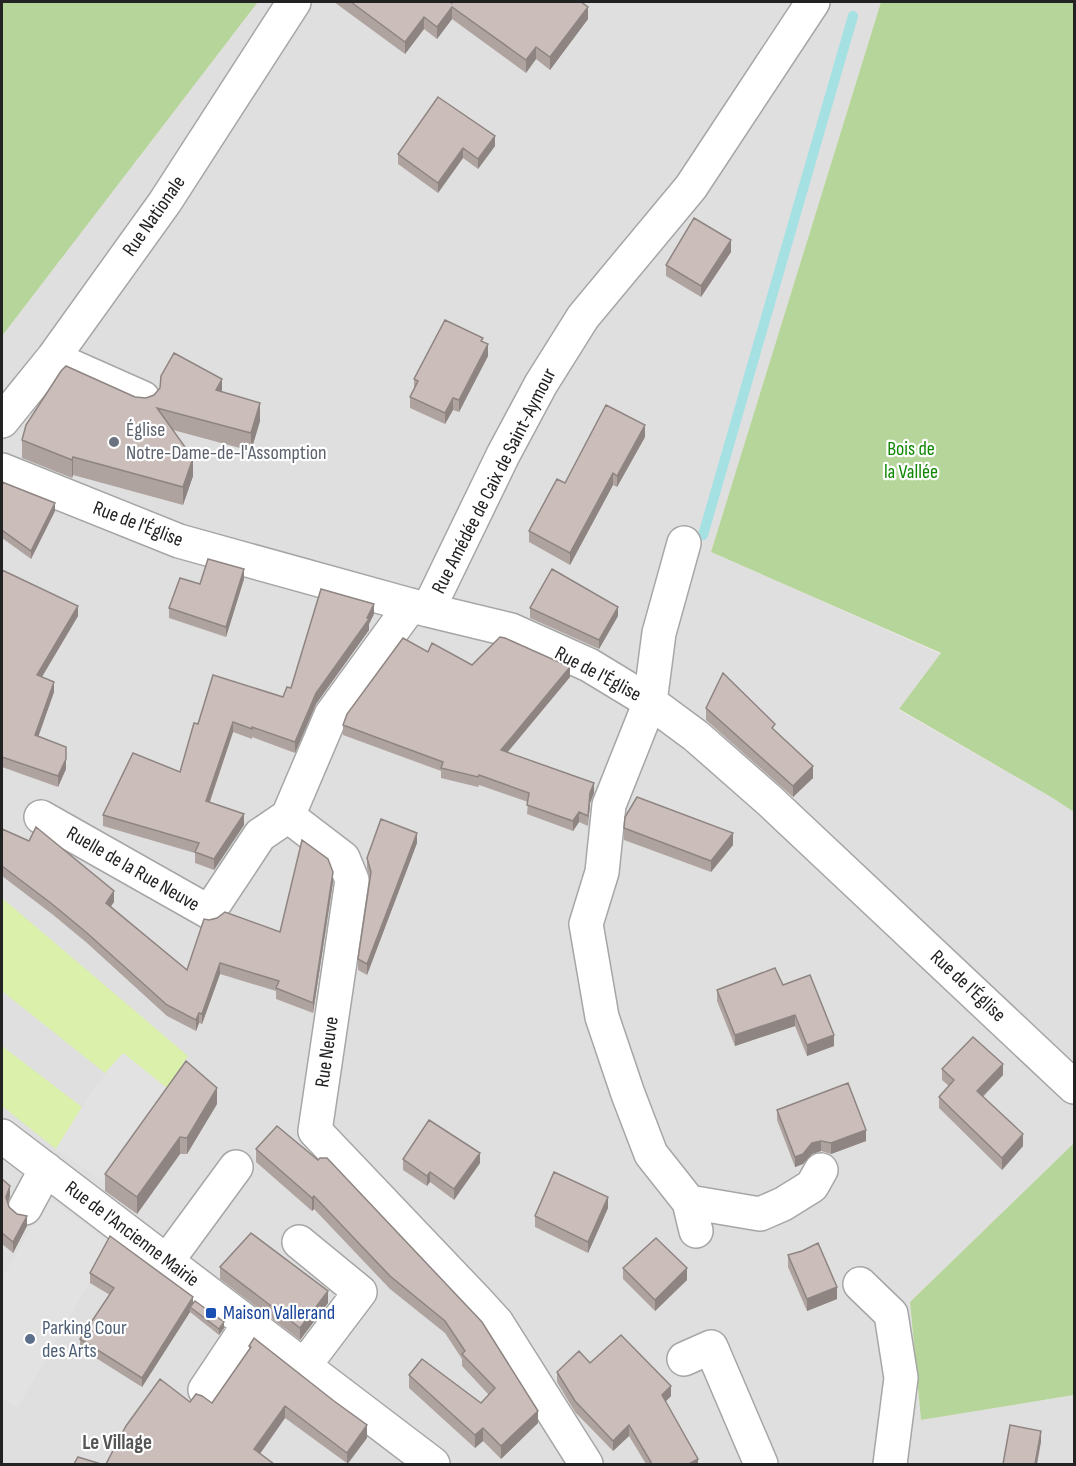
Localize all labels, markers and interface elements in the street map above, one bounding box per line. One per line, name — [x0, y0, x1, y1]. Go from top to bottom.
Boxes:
street label: Rue Nationale — [118, 171, 190, 261]
street label: Rue Amédée de Caix de Saint-Aymour — [427, 364, 562, 598]
place label: Église Notre-Dame-de-l'Assomption — [126, 418, 327, 465]
marker: Église Notre-Dame-de-l'Assomption — [107, 435, 121, 449]
park label: Bois de la Vallée — [884, 437, 938, 484]
street label: Rue de l'Église — [90, 496, 186, 552]
street label: Rue de l'Église — [551, 641, 645, 707]
street label: Ruelle de la Rue Neuve — [62, 821, 204, 917]
street label: Rue de l'Église — [925, 945, 1011, 1027]
street label: Rue Neuve — [310, 1015, 344, 1089]
street label: Rue de l'Ancienne Mairie — [60, 1176, 204, 1292]
place label: Maison Vallerand — [223, 1301, 335, 1325]
marker: Maison Vallerand — [204, 1306, 218, 1320]
place label: Parking Cour des Arts — [42, 1316, 127, 1363]
marker: Parking Cour des Arts — [23, 1332, 37, 1346]
district label: Le Village — [82, 1430, 152, 1455]

